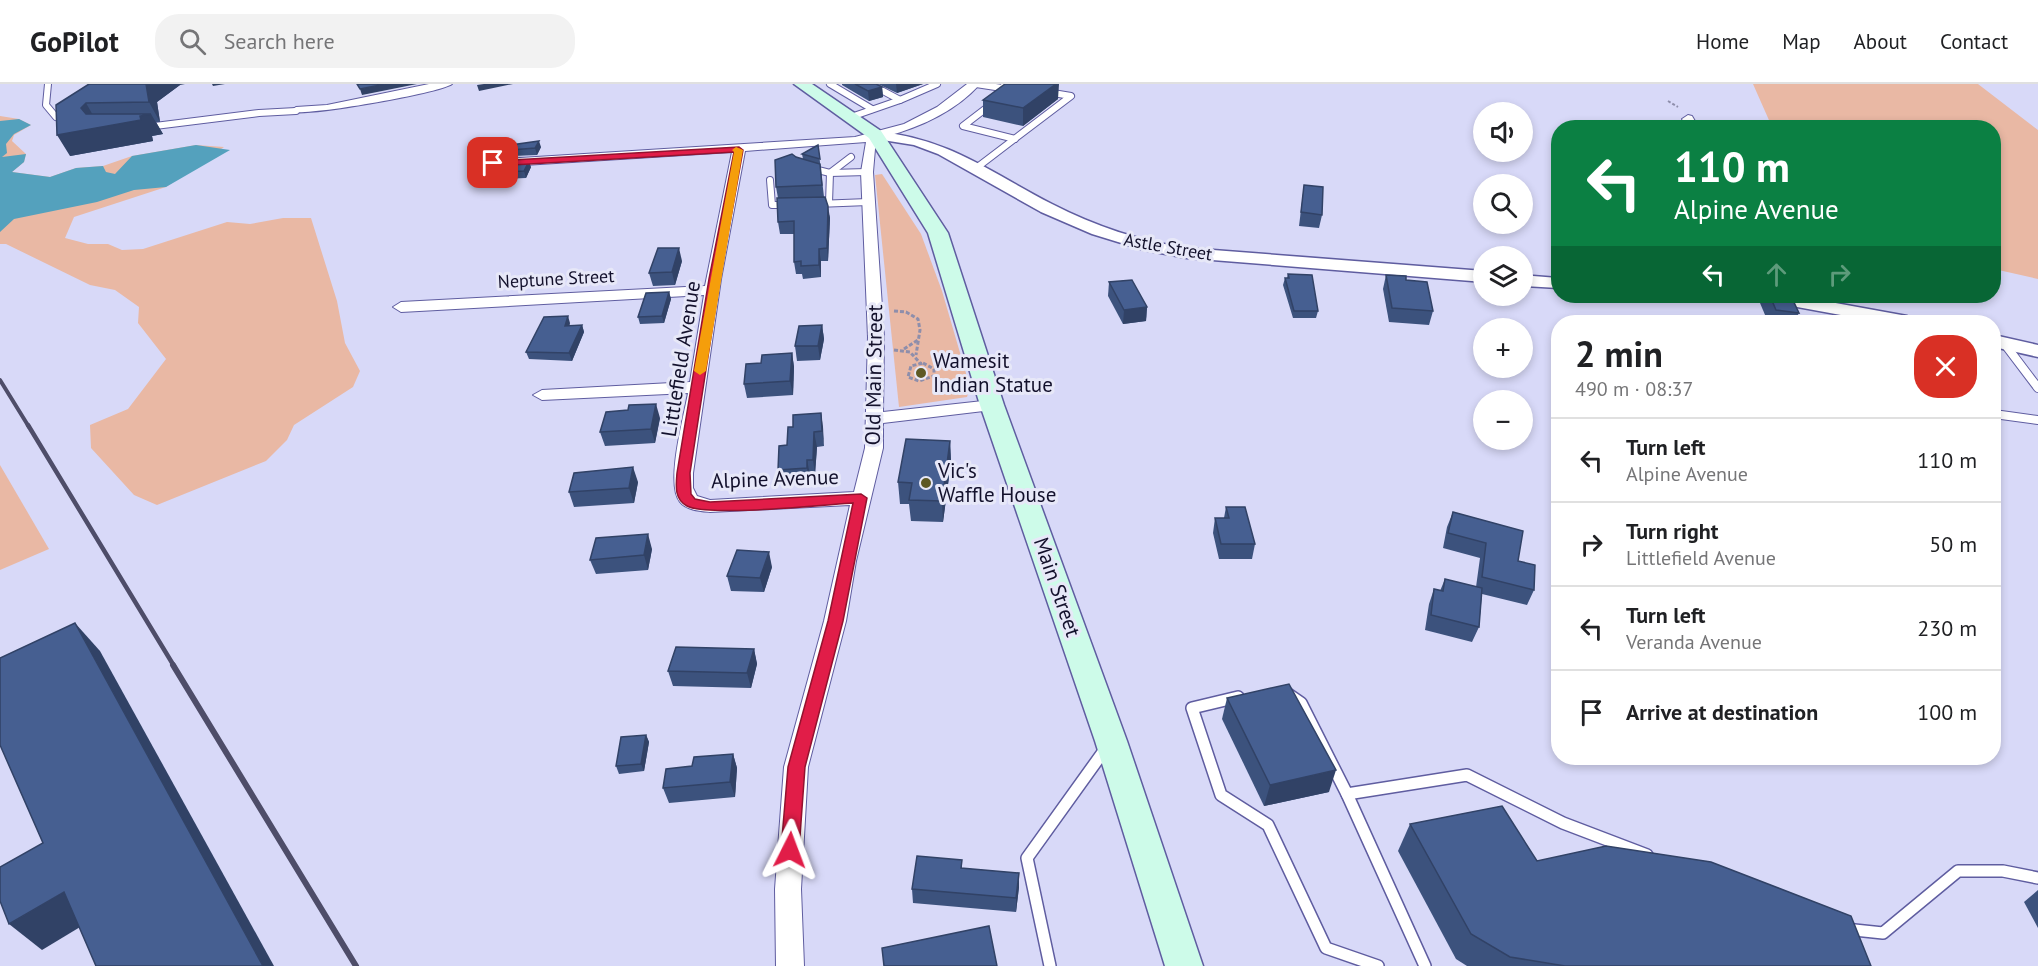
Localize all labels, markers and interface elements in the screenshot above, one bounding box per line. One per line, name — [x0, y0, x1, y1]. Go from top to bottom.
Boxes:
search box — [155, 14, 575, 68]
text: GoPilot — [30, 23, 119, 60]
icon: search — [176, 25, 209, 58]
text: Search here — [224, 27, 335, 55]
text: Home — [1696, 28, 1749, 55]
text: Map — [1782, 28, 1821, 55]
text: About — [1854, 28, 1907, 55]
text: Contact — [1940, 28, 2008, 55]
map controls — [1473, 102, 1533, 450]
button: sound — [1473, 102, 1533, 162]
pin — [467, 137, 518, 188]
text: 110 m — [1674, 139, 1790, 194]
icon: left — [1575, 144, 1653, 222]
icon: arrive — [476, 146, 509, 179]
button: search — [1473, 174, 1533, 234]
text: Alpine Avenue — [1674, 192, 1839, 226]
street label: Astle Street — [1122, 227, 1214, 266]
button: layers — [1473, 246, 1533, 306]
icon: left — [1697, 258, 1730, 291]
icon: ahead — [1760, 258, 1793, 291]
icon: right — [1823, 258, 1856, 291]
street label: Neptune Street — [497, 264, 615, 293]
street label: Littlefield Avenue — [655, 279, 706, 439]
street label: Old Main Street — [859, 304, 888, 446]
button: + — [1473, 318, 1533, 378]
text: 2 min — [1575, 330, 1663, 377]
button: close — [1914, 335, 1977, 398]
place label: Wamesit Indian Statue — [933, 347, 1053, 398]
marker: Wamesit Indian Statue — [914, 366, 928, 380]
text: 490 m · 08:37 — [1575, 376, 1693, 402]
button: − — [1473, 390, 1533, 450]
text: Turn left — [1626, 433, 1706, 461]
icon: left — [1575, 444, 1608, 477]
text: 110 m — [1917, 446, 1977, 474]
place label: Vic's Waffle House — [937, 457, 1056, 508]
text: Alpine Avenue — [1626, 461, 1748, 487]
street label: Alpine Avenue — [711, 463, 839, 494]
marker: Vic's Waffle House — [919, 476, 933, 490]
text: Turn right — [1626, 517, 1718, 545]
icon: right — [1575, 528, 1608, 561]
text: 50 m — [1929, 530, 1977, 558]
street label: Main Street — [1028, 534, 1087, 640]
text: Littlefield Avenue — [1626, 545, 1776, 571]
text: Turn left — [1626, 601, 1706, 629]
icon: left — [1575, 612, 1608, 645]
text: 230 m — [1917, 614, 1977, 642]
text: Veranda Avenue — [1626, 629, 1762, 655]
icon: arrive — [1575, 696, 1608, 729]
text: Arrive at destination — [1626, 698, 1818, 726]
text: 100 m — [1917, 698, 1977, 726]
position arrow — [758, 818, 822, 882]

